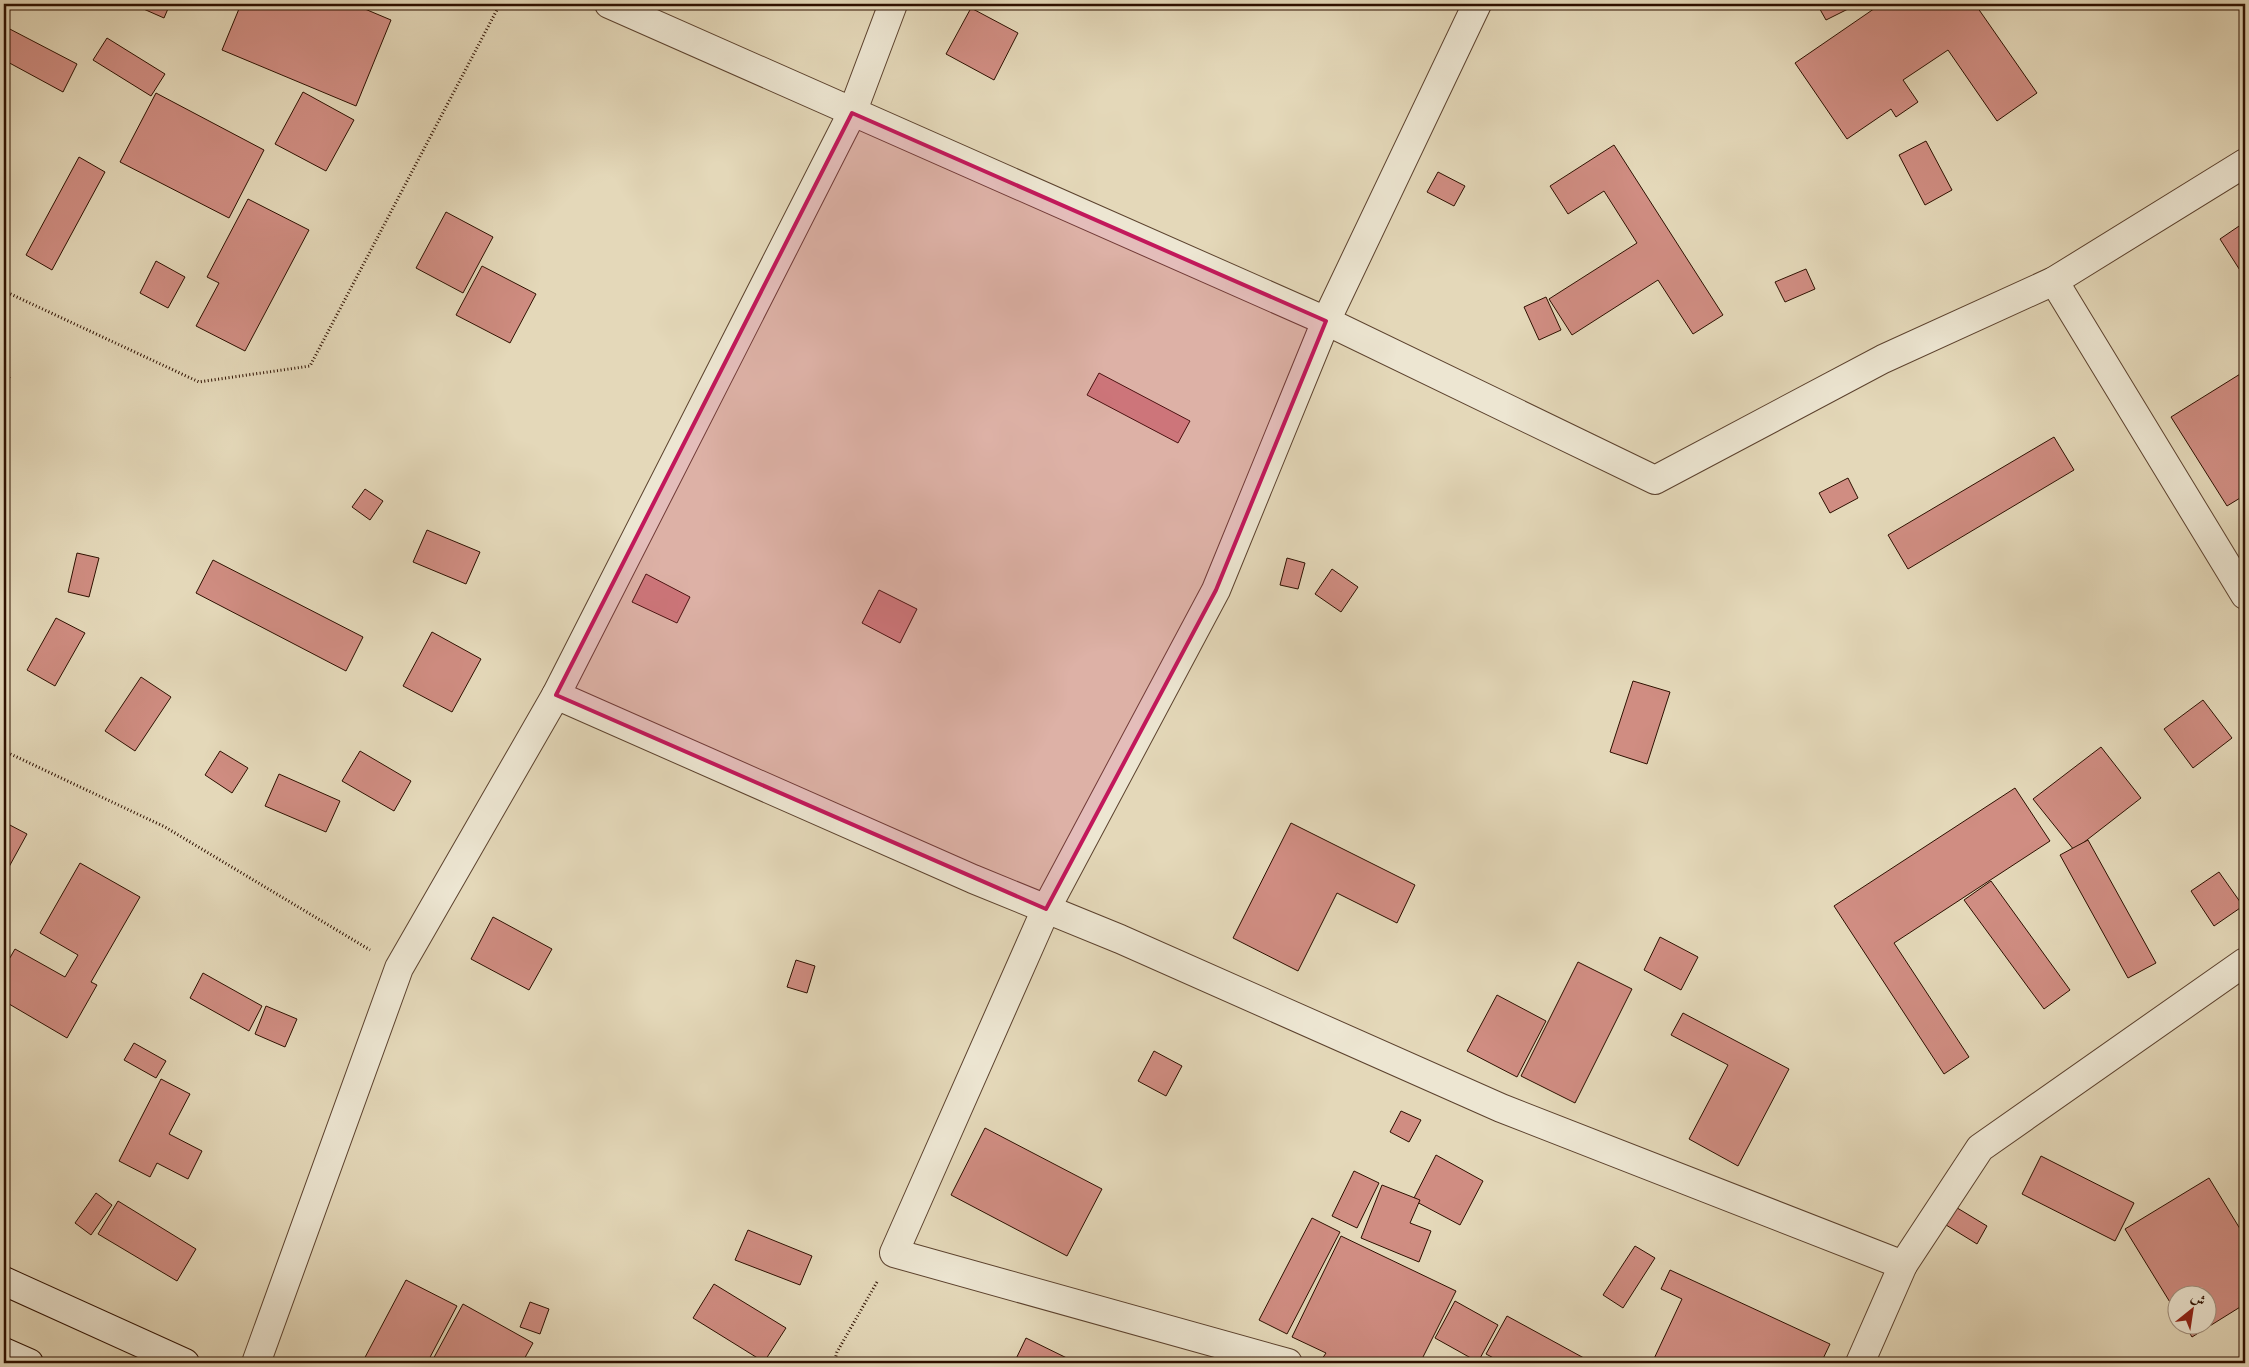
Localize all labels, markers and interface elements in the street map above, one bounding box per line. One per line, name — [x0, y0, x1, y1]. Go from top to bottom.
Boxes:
north arrow — [2166, 1284, 2216, 1334]
text: ش — [2187, 1288, 2209, 1311]

